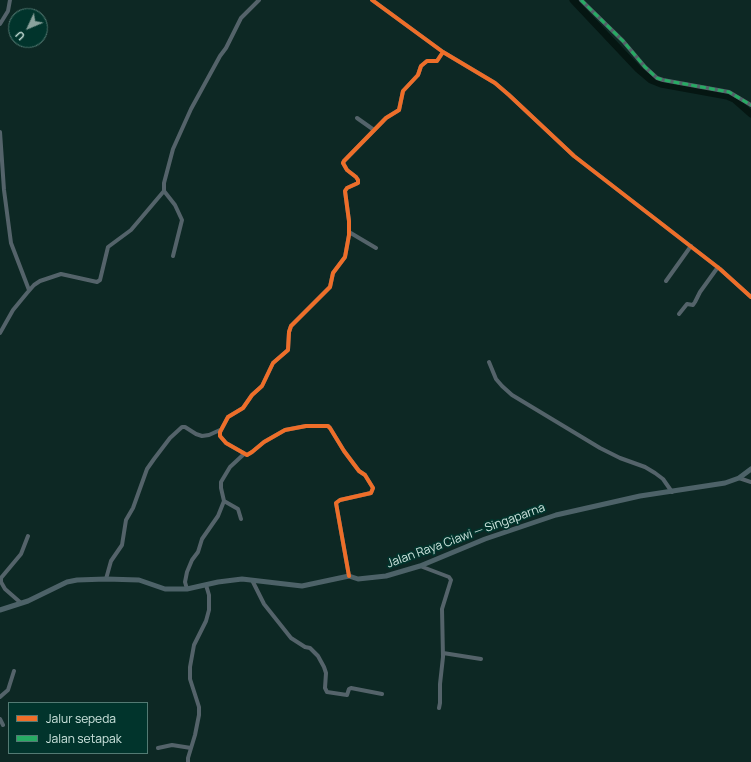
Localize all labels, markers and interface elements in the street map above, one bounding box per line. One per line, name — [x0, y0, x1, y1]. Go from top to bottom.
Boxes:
north arrow — [8, 8, 48, 48]
text: U — [12, 28, 28, 44]
street label: Jalan Raya Ciawi — Singaparna — [385, 501, 547, 571]
legend — [8, 702, 148, 754]
text: Jalur sepeda — [46, 710, 116, 727]
text: Jalan setapak — [46, 730, 122, 747]

